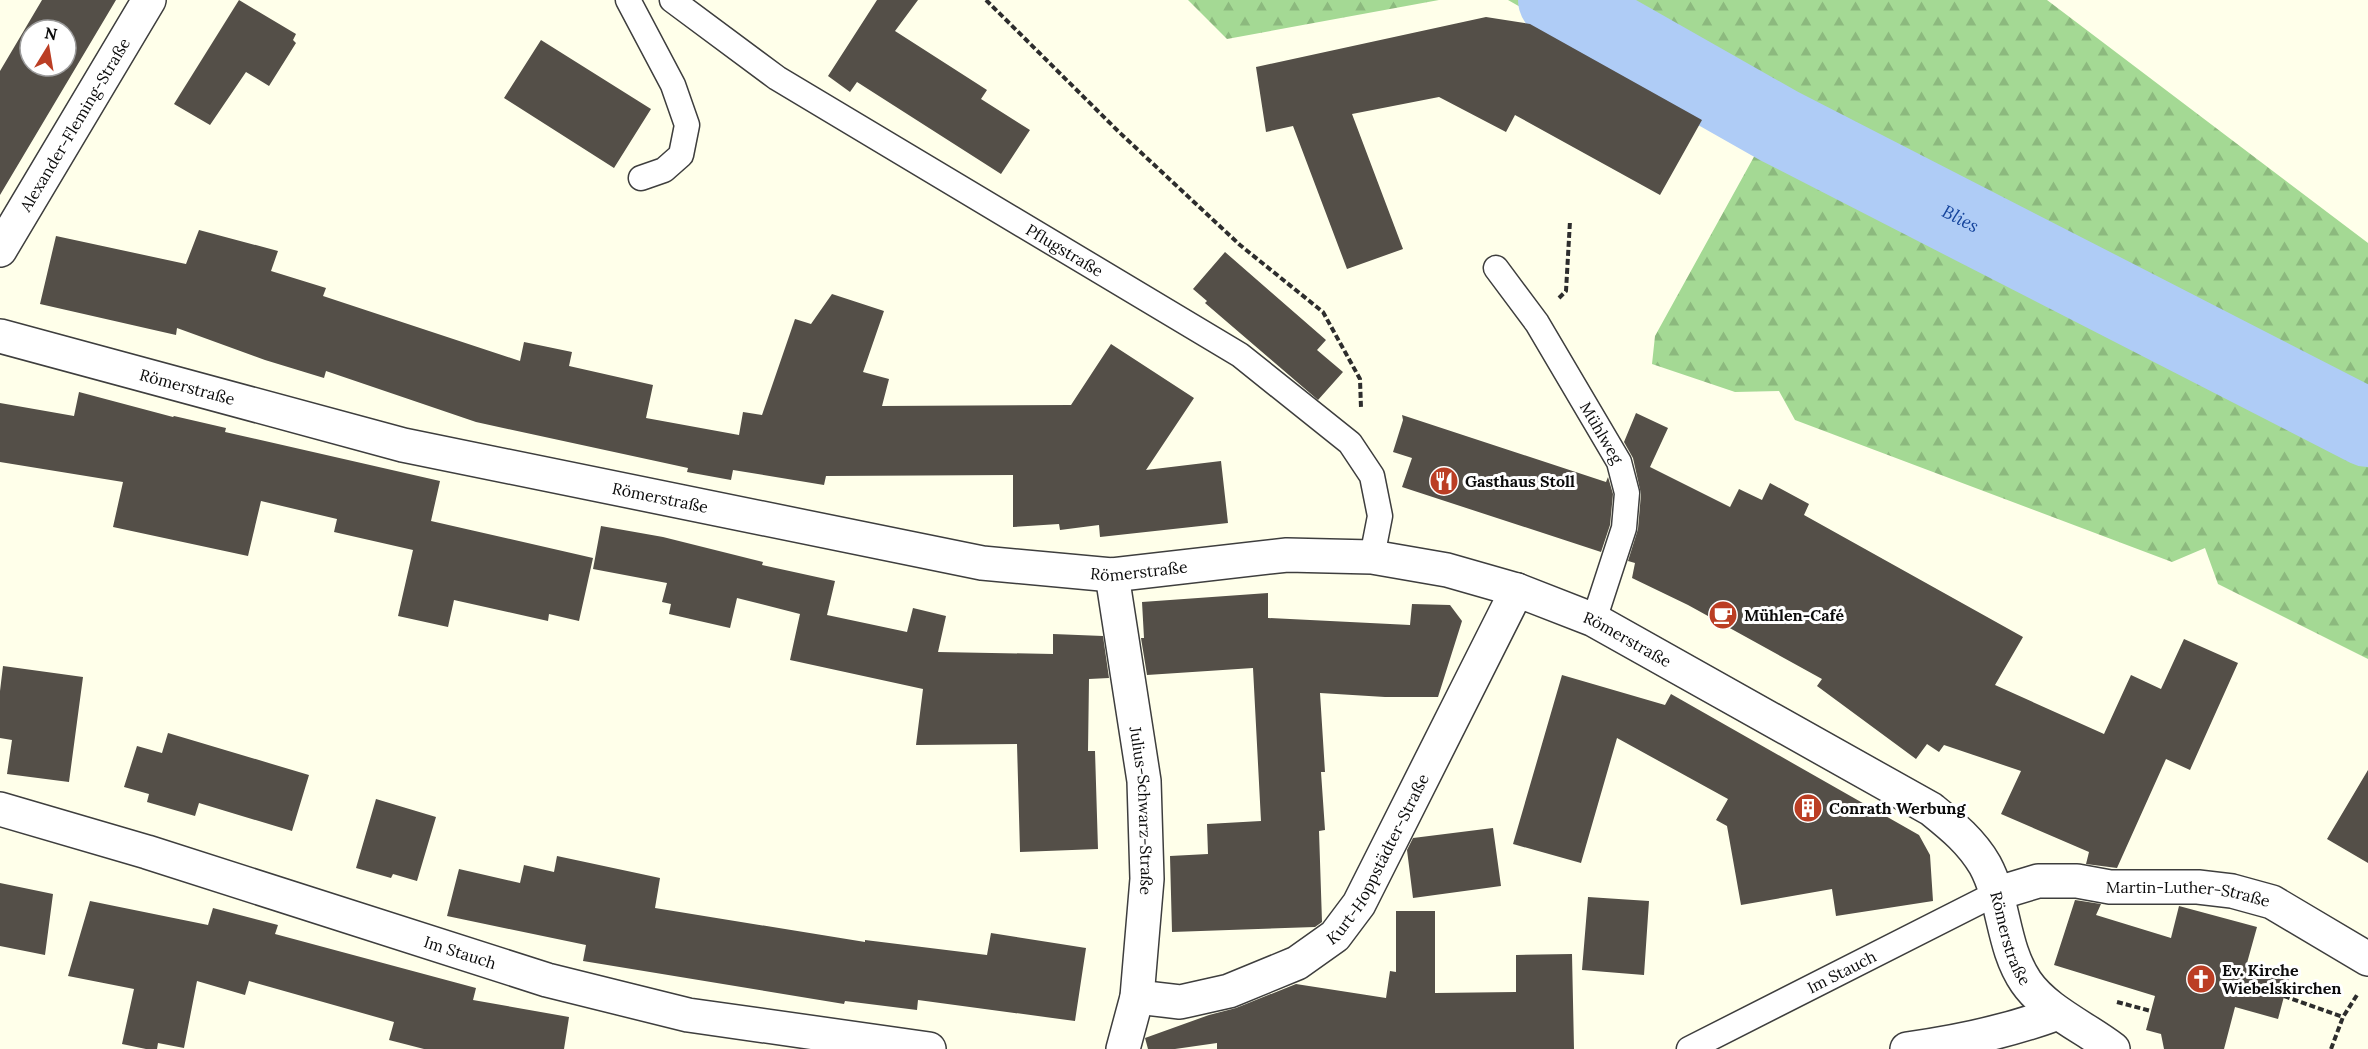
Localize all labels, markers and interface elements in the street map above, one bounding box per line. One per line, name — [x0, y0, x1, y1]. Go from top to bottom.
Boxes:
north arrow — [18, 18, 78, 78]
text: N — [43, 22, 59, 44]
street label: Alexander-Fleming-Straße — [15, 34, 134, 216]
water label: Blies — [1938, 200, 1983, 238]
street label: Pflugstraße — [1022, 219, 1107, 281]
street label: Römerstraße — [138, 364, 237, 409]
street label: Mühlweg — [1576, 398, 1628, 468]
restaurant icon: Gasthaus Stoll — [1428, 465, 1460, 497]
place label: Gasthaus Stoll — [1465, 471, 1575, 491]
street label: Römerstraße — [610, 478, 710, 517]
street label: Römerstraße — [1089, 556, 1189, 585]
cafe icon: Mühlen-Café — [1707, 599, 1739, 631]
place label: Mühlen-Café — [1744, 605, 1844, 625]
street label: Römerstraße — [1581, 607, 1675, 671]
street label: Julius-Schwarz-Straße — [1125, 724, 1157, 896]
street label: Kurt-Hoppstädter-Straße — [1323, 770, 1433, 949]
building icon: Conrath Werbung — [1792, 792, 1824, 824]
place label: Conrath Werbung — [1829, 798, 1967, 818]
street label: Martin-Luther-Straße — [2106, 877, 2273, 911]
street label: Römerstraße — [1986, 889, 2036, 989]
street label: Im Stauch — [422, 931, 499, 973]
street label: Im Stauch — [1804, 946, 1880, 998]
place label: Ev. Kirche Wiebelskirchen — [2222, 960, 2342, 998]
church icon: Ev. Kirche Wiebelskirchen — [2185, 963, 2217, 995]

